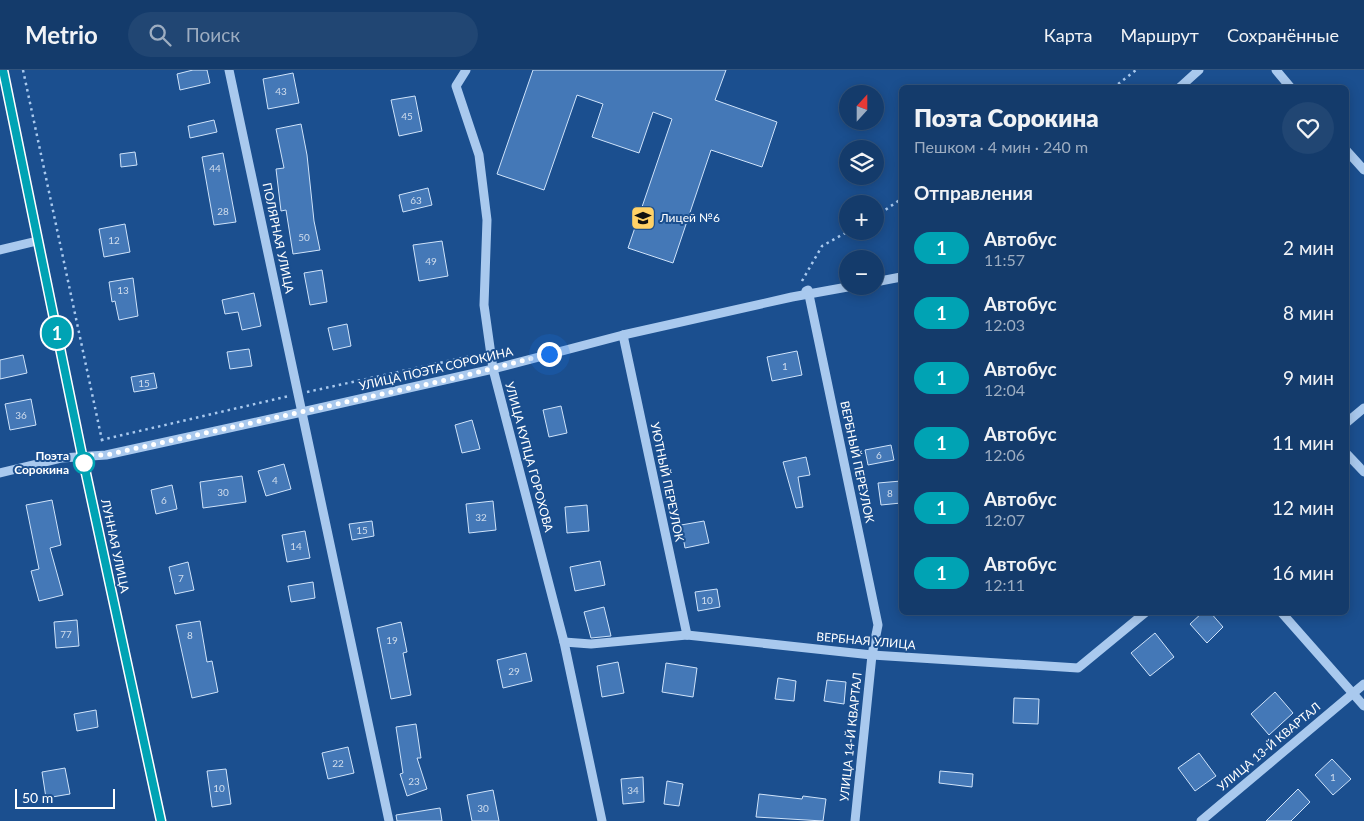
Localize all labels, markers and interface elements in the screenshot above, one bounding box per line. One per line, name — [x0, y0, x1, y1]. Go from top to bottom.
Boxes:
search box — [128, 12, 478, 57]
text: Metrio — [25, 20, 98, 49]
icon: search — [146, 21, 174, 49]
text: Поиск — [186, 23, 240, 46]
text: Карта — [1044, 24, 1092, 46]
text: Маршрут — [1120, 24, 1199, 46]
text: Сохранённые — [1227, 24, 1339, 46]
house number: 43 — [275, 85, 287, 97]
north arrow — [839, 85, 884, 130]
map controls — [839, 85, 884, 295]
button: heart — [1282, 102, 1334, 154]
text: Поэта Сорокина — [914, 103, 1099, 132]
house number: 45 — [401, 110, 413, 122]
text: Пешком · 4 мин · 240 m — [914, 137, 1088, 156]
button: layers — [839, 140, 884, 185]
house number: 44 — [209, 162, 221, 174]
street label: ПОЛЯРНАЯ УЛИЦА — [259, 181, 298, 295]
text: Отправления — [914, 181, 1033, 204]
house number: 63 — [410, 194, 422, 206]
button: + — [839, 195, 884, 240]
house number: 28 — [217, 205, 229, 217]
school or university icon: Лицей №6 — [630, 205, 656, 231]
place label: Лицей №6 — [659, 210, 720, 225]
text: Автобус — [984, 227, 1057, 250]
house number: 50 — [298, 231, 310, 243]
house number: 12 — [108, 234, 120, 246]
text: 2 мин — [1283, 236, 1334, 259]
text: 1 — [936, 237, 947, 259]
button: − — [839, 250, 884, 295]
text: 11:57 — [984, 250, 1025, 269]
house number: 49 — [425, 255, 437, 267]
house number: 13 — [117, 284, 129, 296]
text: Автобус — [984, 292, 1057, 315]
text: 8 мин — [1283, 301, 1334, 324]
text: 1 — [936, 302, 947, 324]
text: 12:03 — [984, 315, 1025, 334]
line badge: 1 — [41, 317, 73, 349]
text: 1 — [52, 322, 62, 344]
your location — [537, 342, 562, 367]
street label: УЛИЦА ПОЭТА СОРОКИНА — [358, 343, 515, 394]
text: Автобус — [984, 357, 1057, 380]
house number: 1 — [782, 360, 788, 372]
text: 9 мин — [1283, 366, 1334, 389]
text: 1 — [936, 367, 947, 389]
house number: 15 — [138, 377, 150, 389]
street label: УЛИЦА КУПЦА ГОРОХОВА — [502, 380, 557, 535]
text: 12:04 — [984, 380, 1025, 399]
street label: ВЕРБНЫЙ ПЕРЕУЛОК — [837, 399, 878, 524]
house number: 36 — [15, 409, 27, 421]
street label: УЮТНЫЙ ПЕРЕУЛОК — [647, 421, 688, 543]
text: Автобус — [984, 422, 1057, 445]
text: 11 мин — [1272, 431, 1334, 454]
text: 1 — [936, 432, 947, 454]
text: 12:06 — [984, 445, 1025, 464]
place label: Поэта Сорокина — [14, 448, 69, 477]
house number: 6 — [876, 449, 882, 461]
marker: Поэта Сорокина — [73, 452, 95, 474]
house number: 4 — [272, 474, 278, 486]
house number: 30 — [217, 486, 229, 498]
house number: 8 — [887, 487, 893, 499]
text: Автобус — [984, 487, 1057, 510]
house number: 6 — [161, 494, 167, 506]
street label: ЛУННАЯ УЛИЦА — [98, 496, 133, 595]
text: 12 мин — [1272, 496, 1334, 519]
text: 1 — [936, 497, 947, 519]
text: 12:07 — [984, 510, 1025, 529]
house number: 32 — [475, 511, 487, 523]
house number: 15 — [356, 524, 368, 536]
house number: 14 — [290, 540, 302, 552]
text: Автобус — [984, 552, 1057, 575]
text: 16 мин — [1272, 561, 1334, 584]
text: 1 — [936, 562, 947, 584]
house number: 7 — [178, 572, 184, 584]
text: 12:11 — [984, 575, 1025, 594]
house number: 10 — [701, 594, 713, 606]
house number: 77 — [60, 628, 72, 640]
house number: 8 — [187, 629, 193, 641]
street label: ВЕРБНАЯ УЛИЦА — [816, 629, 917, 652]
house number: 19 — [386, 634, 398, 646]
house number: 29 — [508, 665, 520, 677]
street label: УЛИЦА 14-Й КВАРТАЛ — [836, 671, 865, 802]
street label: УЛИЦА 13-Й КВАРТАЛ — [1214, 699, 1323, 794]
house number: 22 — [332, 757, 344, 769]
house number: 1 — [1330, 771, 1336, 783]
house number: 23 — [408, 775, 420, 787]
house number: 10 — [213, 782, 225, 794]
house number: 34 — [627, 784, 639, 796]
scale bar — [15, 786, 115, 809]
text: 50 m — [22, 789, 53, 806]
house number: 30 — [477, 802, 489, 814]

